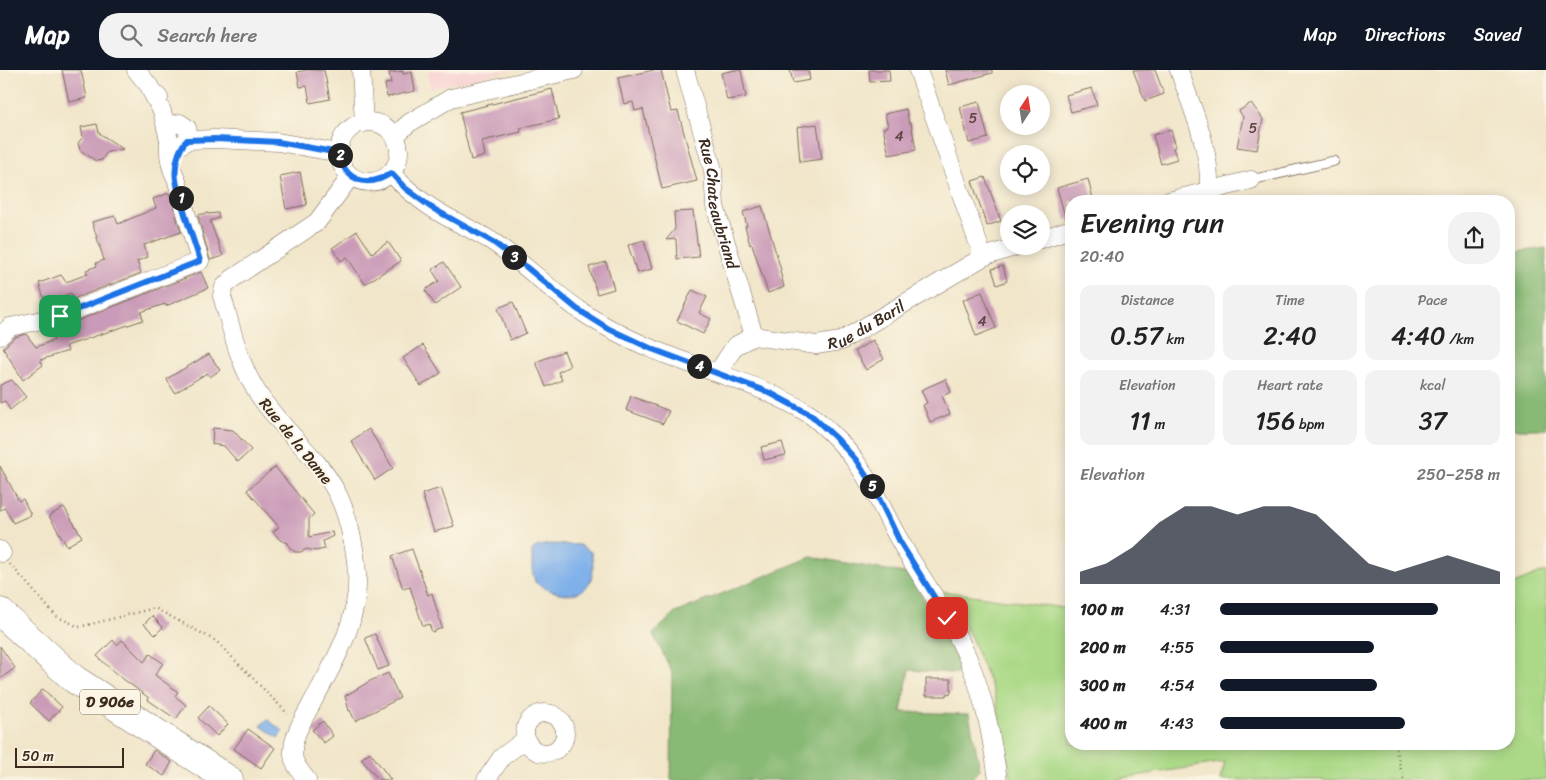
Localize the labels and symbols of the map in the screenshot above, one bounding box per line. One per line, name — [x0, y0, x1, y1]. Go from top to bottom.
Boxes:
north arrow — [1000, 85, 1050, 135]
house number: 5 — [969, 106, 978, 131]
house number: 5 — [1249, 116, 1258, 141]
house number: 4 — [895, 124, 904, 149]
street label: Rue Chateaubriand — [690, 135, 748, 274]
pin: 2 — [328, 142, 352, 168]
pin: 1 — [168, 186, 194, 210]
pin: 3 — [502, 244, 526, 270]
street label: Rue du Baril — [826, 291, 911, 357]
pin — [39, 295, 81, 337]
house number: 4 — [978, 309, 987, 334]
pin: 4 — [686, 354, 712, 378]
street label: Rue de la Dame — [252, 391, 341, 491]
pin: 5 — [860, 474, 884, 498]
pin — [926, 597, 968, 639]
road number: D 906e — [80, 690, 140, 714]
scale bar — [15, 745, 124, 768]

